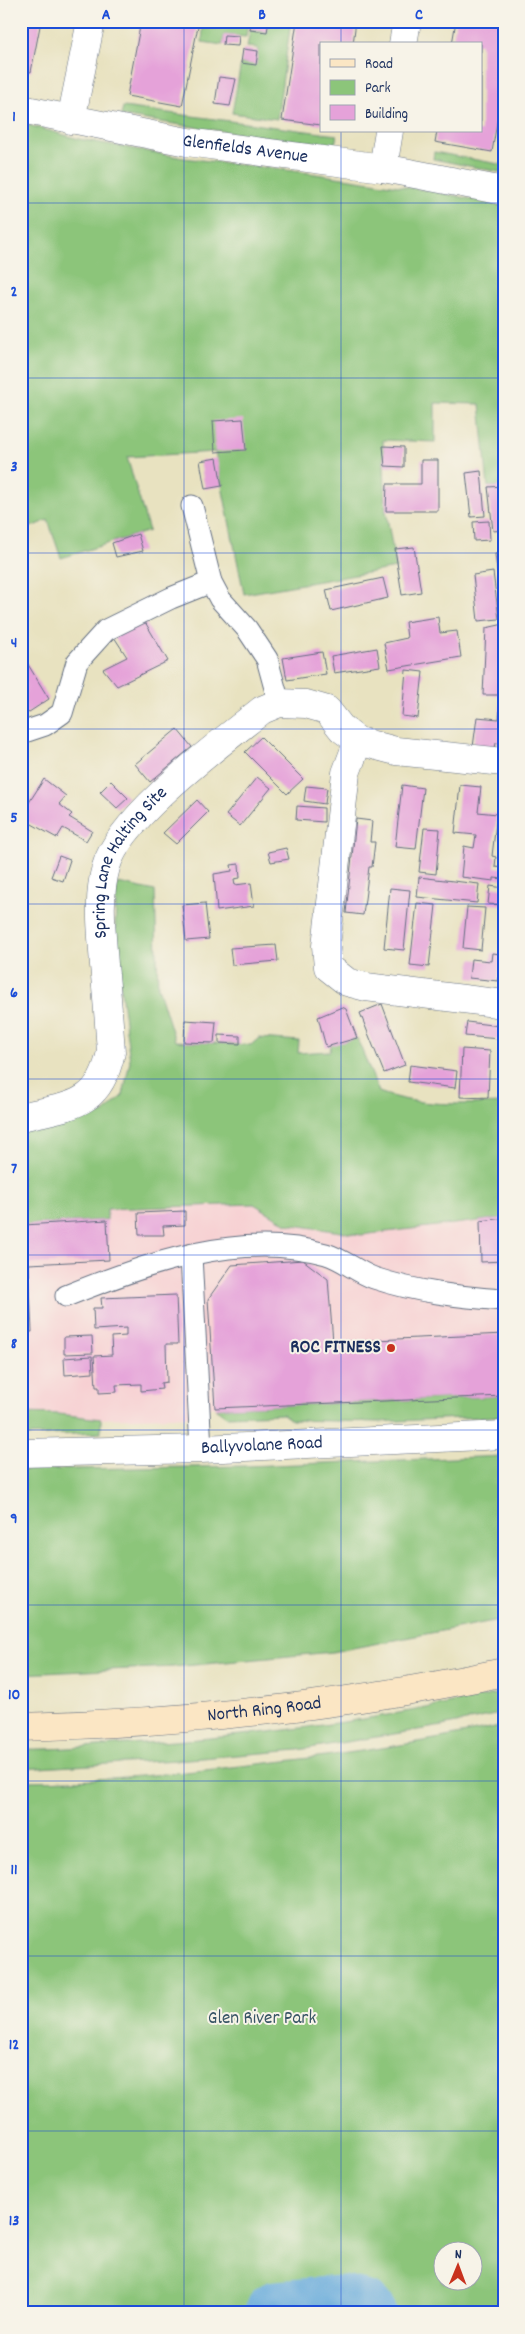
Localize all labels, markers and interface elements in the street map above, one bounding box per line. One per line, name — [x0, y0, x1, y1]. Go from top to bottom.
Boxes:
text: A — [102, 4, 111, 27]
text: B — [258, 4, 266, 27]
text: C — [415, 4, 423, 27]
legend — [320, 42, 482, 132]
text: Road — [365, 54, 393, 76]
text: Park — [365, 78, 391, 100]
text: Building — [365, 104, 408, 126]
text: 1 — [12, 106, 16, 129]
street label: Glenfields Avenue — [181, 128, 310, 171]
text: 2 — [11, 281, 18, 304]
text: 3 — [10, 456, 18, 479]
text: 4 — [11, 632, 17, 655]
street label: Spring Lane Halting Site — [87, 781, 174, 939]
text: 5 — [10, 807, 18, 830]
text: 6 — [10, 982, 18, 1005]
text: 7 — [11, 1158, 17, 1181]
text: 8 — [11, 1333, 18, 1356]
place label: ROC FITNESS — [290, 1335, 381, 1362]
marker: ROC FITNESS — [385, 1342, 397, 1354]
street label: Ballyvolane Road — [201, 1430, 323, 1462]
text: 9 — [10, 1508, 18, 1531]
text: 10 — [8, 1684, 20, 1707]
street label: North Ring Road — [206, 1690, 323, 1730]
text: 11 — [10, 1859, 18, 1882]
park label: Glen River Park — [208, 2006, 316, 2033]
text: 12 — [9, 2034, 19, 2057]
text: 13 — [9, 2210, 19, 2233]
north arrow — [432, 2242, 482, 2292]
text: N — [455, 2245, 462, 2265]

